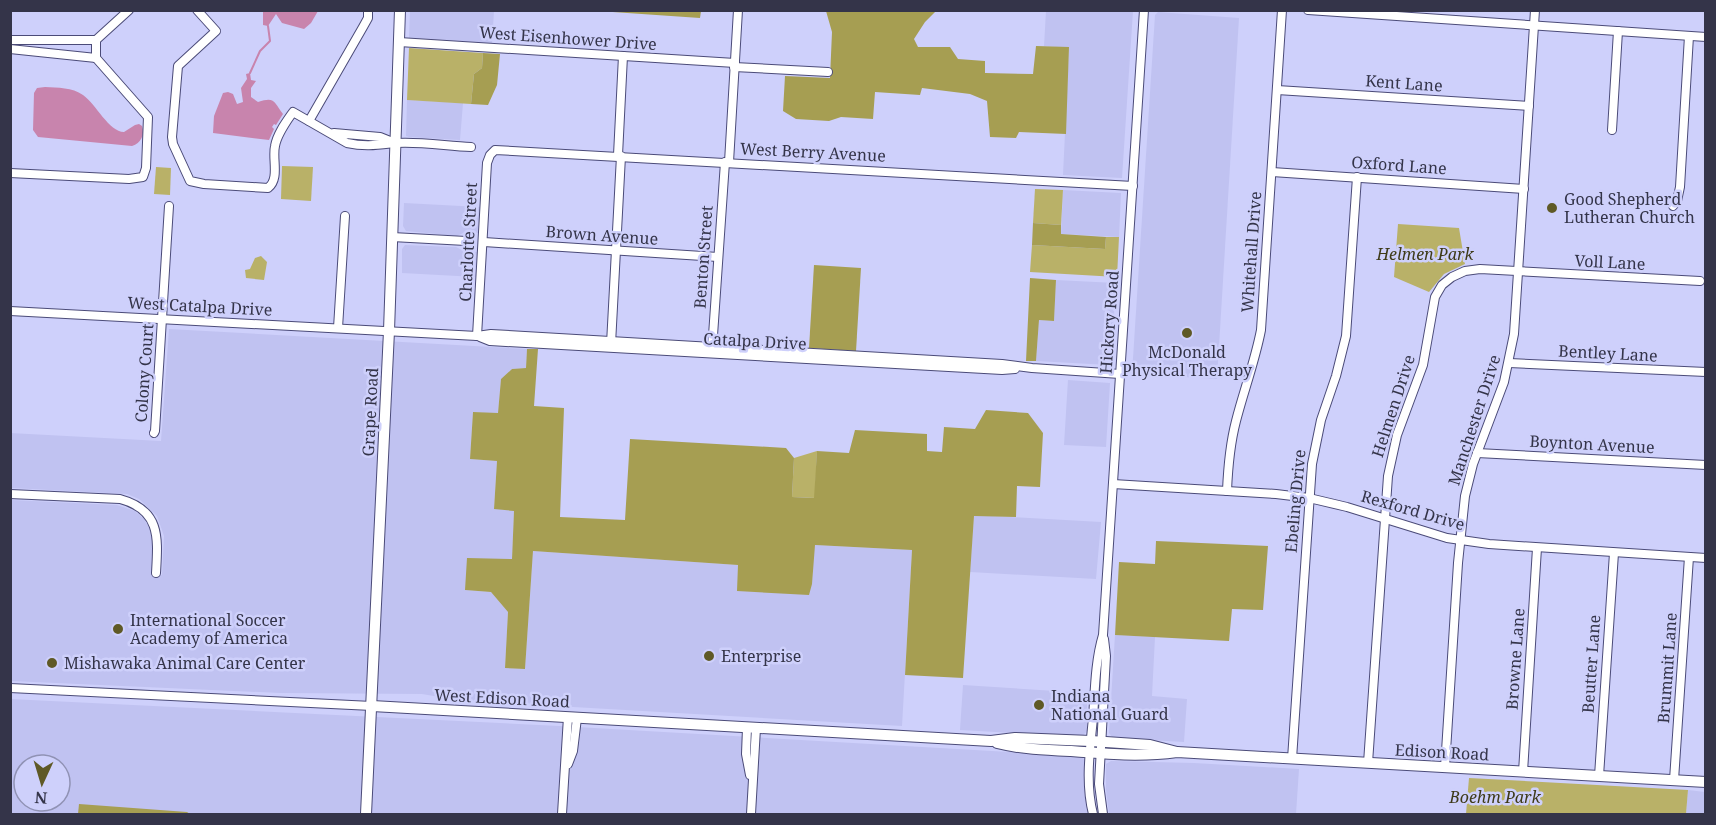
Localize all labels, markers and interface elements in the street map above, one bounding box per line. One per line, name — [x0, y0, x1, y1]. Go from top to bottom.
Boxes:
street label: West Eisenhower Drive — [478, 21, 658, 55]
street label: Kent Lane — [1365, 69, 1443, 97]
street label: West Berry Avenue — [740, 137, 886, 167]
street label: Oxford Lane — [1351, 151, 1447, 179]
street label: Charlotte Street — [454, 181, 482, 302]
place label: Good Shepherd Lutheran Church — [1564, 188, 1695, 228]
street label: Whitehall Drive — [1236, 191, 1266, 313]
marker: Good Shepherd Lutheran Church — [1545, 201, 1559, 215]
street label: Benton Street — [688, 204, 718, 309]
street label: Brown Avenue — [545, 220, 659, 250]
park label: Helmen Park — [1375, 243, 1474, 265]
street label: Voll Lane — [1574, 249, 1646, 275]
street label: Hickory Road — [1094, 270, 1124, 374]
street label: West Catalpa Drive — [127, 291, 273, 321]
street label: Colony Court — [130, 323, 158, 423]
marker: McDonald Physical Therapy — [1180, 326, 1194, 340]
street label: Catalpa Drive — [703, 327, 807, 355]
street label: Bentley Lane — [1558, 339, 1658, 367]
place label: McDonald Physical Therapy — [1122, 341, 1253, 381]
street label: Helmen Drive — [1366, 352, 1420, 460]
street label: Manchester Drive — [1443, 352, 1505, 488]
street label: Grape Road — [357, 367, 383, 457]
street label: Boynton Avenue — [1529, 430, 1655, 458]
street label: Ebeling Drive — [1280, 448, 1310, 554]
street label: Rexford Drive — [1359, 485, 1467, 535]
street label: Browne Lane — [1500, 607, 1530, 711]
place label: International Soccer Academy of America — [130, 609, 288, 649]
street label: Brummit Lane — [1652, 612, 1682, 724]
street label: Beutter Lane — [1577, 614, 1605, 714]
marker: International Soccer Academy of America — [111, 622, 125, 636]
place label: Enterprise — [721, 645, 801, 667]
marker: Enterprise — [702, 649, 716, 663]
place label: Mishawaka Animal Care Center — [64, 652, 306, 674]
marker: Mishawaka Animal Care Center — [45, 656, 59, 670]
street label: West Edison Road — [434, 683, 571, 713]
place label: Indiana National Guard — [1051, 685, 1169, 725]
marker: Indiana National Guard — [1032, 698, 1046, 712]
street label: Edison Road — [1394, 739, 1490, 765]
north arrow — [12, 753, 72, 813]
park label: Boehm Park — [1448, 786, 1542, 808]
text: N — [34, 787, 48, 809]

